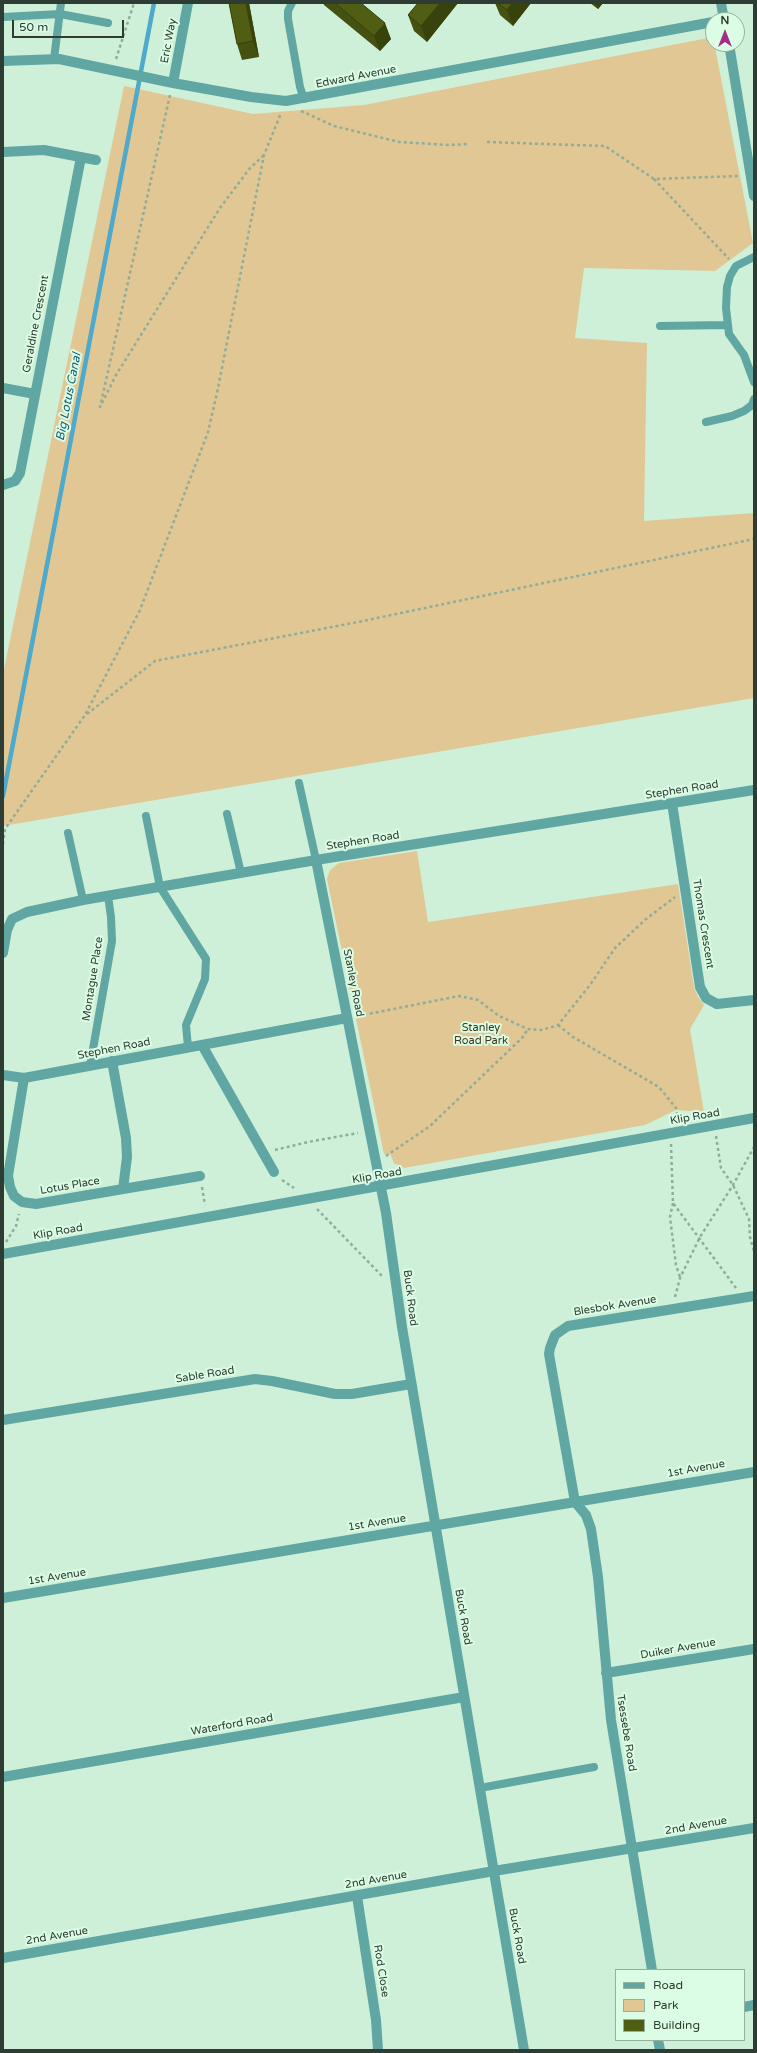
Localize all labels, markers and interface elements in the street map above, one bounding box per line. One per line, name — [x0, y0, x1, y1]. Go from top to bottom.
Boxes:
scale bar — [14, 12, 126, 38]
north arrow — [705, 12, 745, 52]
text: N — [721, 14, 729, 27]
street label: Eric Way — [158, 18, 180, 64]
text: 50 m — [19, 20, 48, 34]
street label: Edward Avenue — [315, 63, 397, 91]
street label: Geraldine Crescent — [20, 274, 52, 374]
water label: Big Lotus Canal — [53, 352, 85, 442]
street label: Stephen Road — [644, 778, 720, 802]
street label: Stephen Road — [325, 829, 401, 853]
street label: Thomas Crescent — [689, 878, 717, 970]
street label: Montague Place — [80, 936, 106, 1022]
street label: Stanley Road — [340, 948, 366, 1018]
park label: Stanley Road Park — [454, 1021, 508, 1047]
street label: Stephen Road — [76, 1035, 152, 1063]
street label: Klip Road — [669, 1106, 721, 1128]
street label: Klip Road — [351, 1165, 403, 1187]
street label: Lotus Place — [39, 1174, 101, 1198]
street label: Klip Road — [32, 1221, 84, 1243]
street label: Buck Road — [400, 1269, 420, 1327]
street label: Blesbok Avenue — [573, 1293, 657, 1319]
street label: Sable Road — [175, 1364, 235, 1386]
street label: 1st Avenue — [666, 1457, 726, 1481]
street label: 1st Avenue — [347, 1512, 407, 1534]
street label: 1st Avenue — [27, 1566, 87, 1588]
street label: Buck Road — [452, 1588, 474, 1646]
street label: Duiker Avenue — [639, 1636, 717, 1662]
street label: Tsessebe Road — [613, 1694, 639, 1772]
street label: Waterford Road — [190, 1711, 274, 1739]
street label: 2nd Avenue — [664, 1814, 728, 1838]
street label: 2nd Avenue — [344, 1868, 408, 1892]
street label: Buck Road — [506, 1907, 528, 1965]
street label: 2nd Avenue — [25, 1924, 89, 1948]
street label: Rod Close — [370, 1944, 392, 1998]
legend — [615, 1969, 745, 2041]
text: Road — [653, 1978, 683, 1992]
text: Park — [653, 1998, 679, 2012]
text: Building — [653, 2018, 700, 2032]

